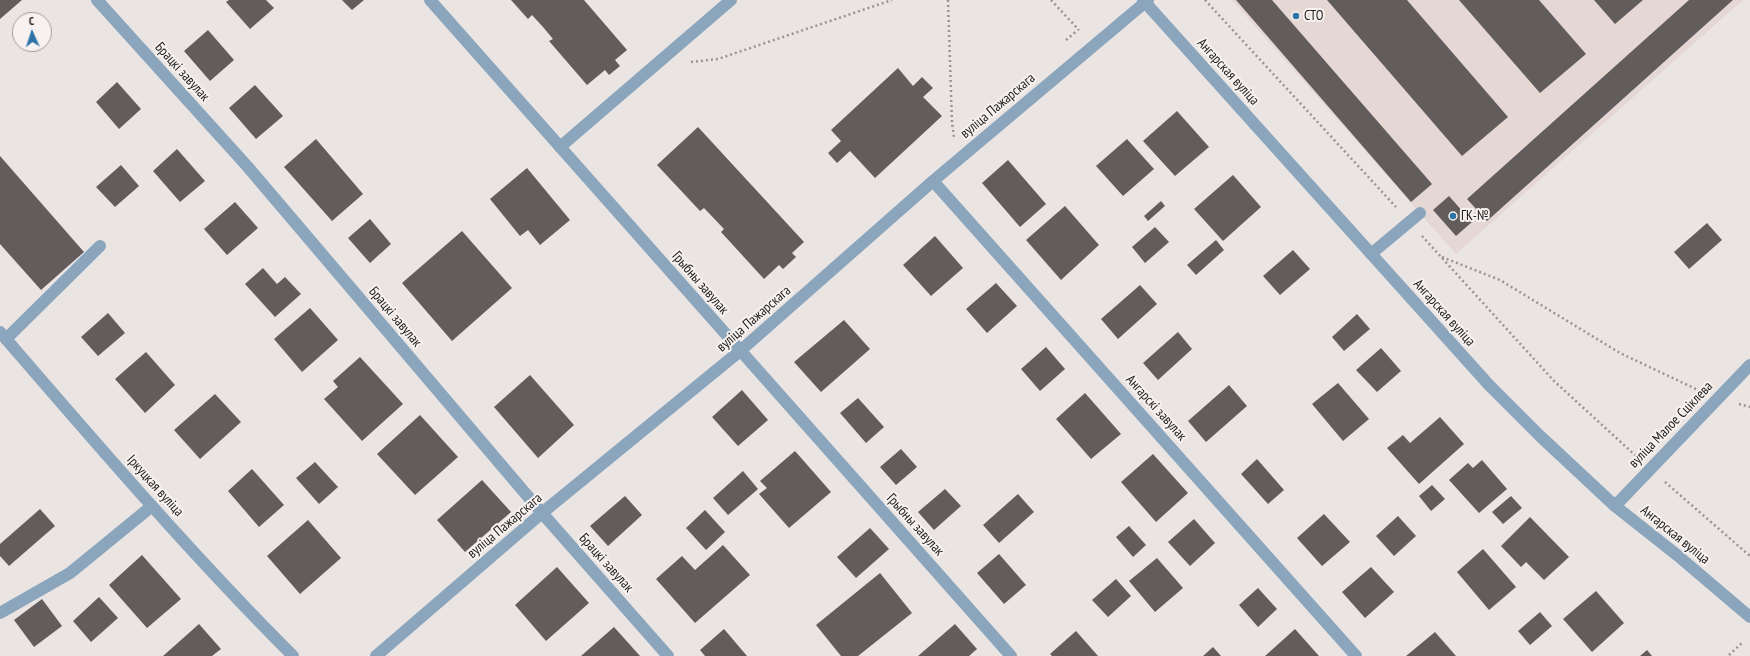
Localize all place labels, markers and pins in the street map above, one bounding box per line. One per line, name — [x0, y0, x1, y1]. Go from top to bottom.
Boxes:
place label: СТО — [1304, 8, 1323, 24]
marker: СТО — [1291, 11, 1301, 21]
place label: ГК-№ — [1461, 208, 1488, 224]
marker: ГК-№ — [1448, 211, 1458, 221]

